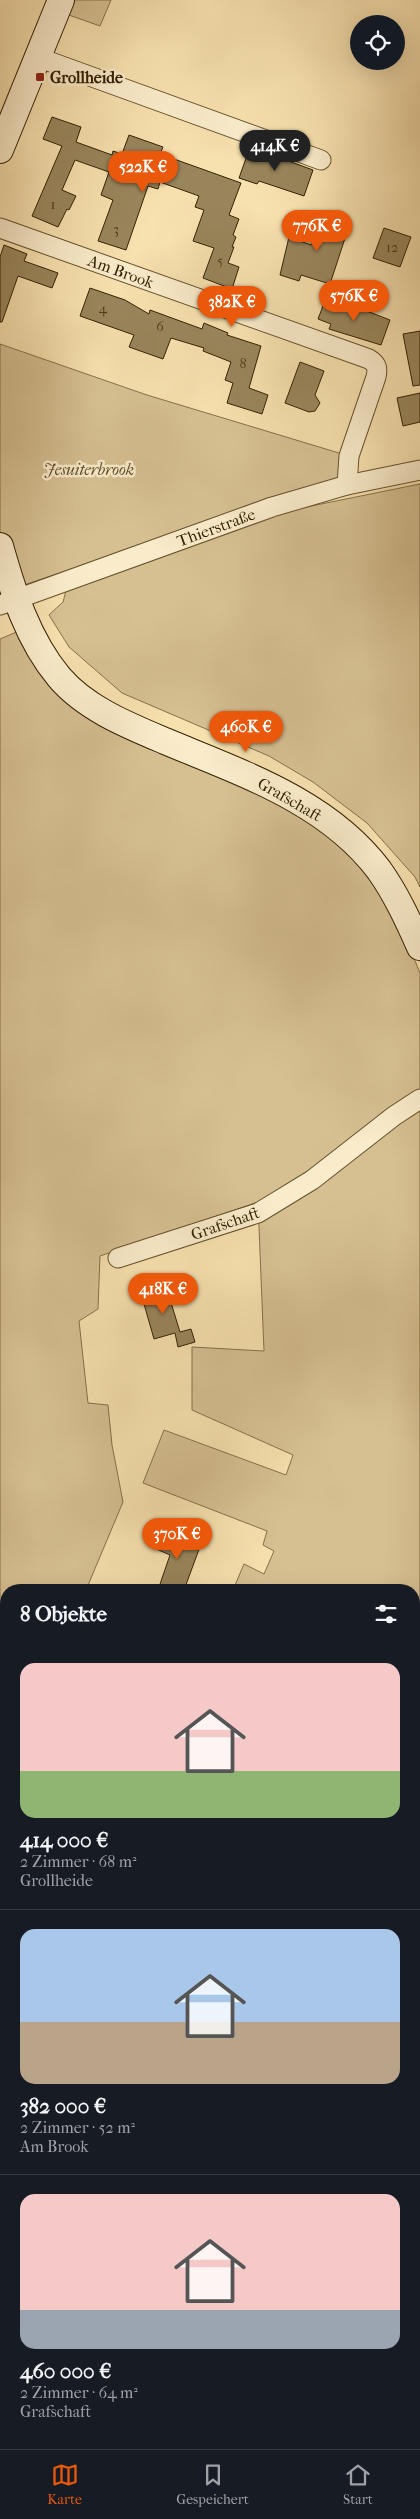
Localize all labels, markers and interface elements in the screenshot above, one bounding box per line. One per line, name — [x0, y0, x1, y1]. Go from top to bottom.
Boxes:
map controls — [350, 15, 405, 70]
button: locate — [350, 15, 405, 70]
place label: Grollheide — [50, 68, 123, 87]
marker: Grollheide — [34, 71, 46, 83]
pin: 414K € — [234, 130, 316, 172]
text: 414K € — [250, 136, 300, 155]
pin: 522K € — [102, 150, 184, 193]
text: 522K € — [119, 157, 167, 176]
house number: 1 — [51, 196, 56, 213]
pin: 776K € — [276, 210, 358, 252]
text: 776K € — [293, 216, 341, 235]
house number: 3 — [113, 221, 119, 238]
house number: 12 — [386, 239, 398, 256]
street label: Am Brook — [84, 250, 157, 292]
house number: 5 — [217, 252, 223, 269]
pin: 576K € — [313, 280, 395, 322]
pin: 382K € — [191, 286, 273, 328]
text: 576K € — [330, 286, 378, 305]
text: 382K € — [208, 292, 256, 311]
house number: 4 — [99, 300, 108, 317]
house number: 6 — [156, 318, 164, 335]
house number: 8 — [239, 355, 247, 372]
park label: Jesuiterbrook — [44, 460, 134, 479]
street label: Thierstraße — [174, 505, 258, 550]
pin: 460K € — [205, 710, 287, 753]
text: 460K € — [220, 717, 272, 736]
street label: Grafschaft — [254, 773, 326, 826]
street label: Grafschaft — [188, 1203, 262, 1244]
pin: 418K € — [122, 1272, 204, 1315]
text: 418K € — [139, 1279, 187, 1298]
pin: 370K € — [136, 1518, 218, 1560]
text: 370K € — [153, 1524, 201, 1543]
icon: filters — [372, 1600, 400, 1628]
text: 8 Objekte — [20, 1602, 107, 1626]
icon: home — [165, 1696, 255, 1786]
text: 414 000 € — [20, 1828, 109, 1852]
text: 2 Zimmer · 68 m² — [20, 1852, 137, 1871]
text: Grollheide — [20, 1871, 93, 1890]
icon: home — [165, 1961, 255, 2051]
text: 382 000 € — [20, 2094, 106, 2118]
text: 2 Zimmer · 52 m² — [20, 2118, 135, 2137]
text: Am Brook — [20, 2137, 89, 2156]
icon: home — [165, 2226, 255, 2316]
text: 460 000 € — [20, 2359, 112, 2383]
text: 2 Zimmer · 64 m² — [20, 2383, 138, 2402]
text: Grafschaft — [20, 2402, 91, 2421]
tab: Karte — [47, 2461, 82, 2508]
tab: Gespeichert — [176, 2461, 249, 2508]
tab: Start — [343, 2461, 373, 2508]

